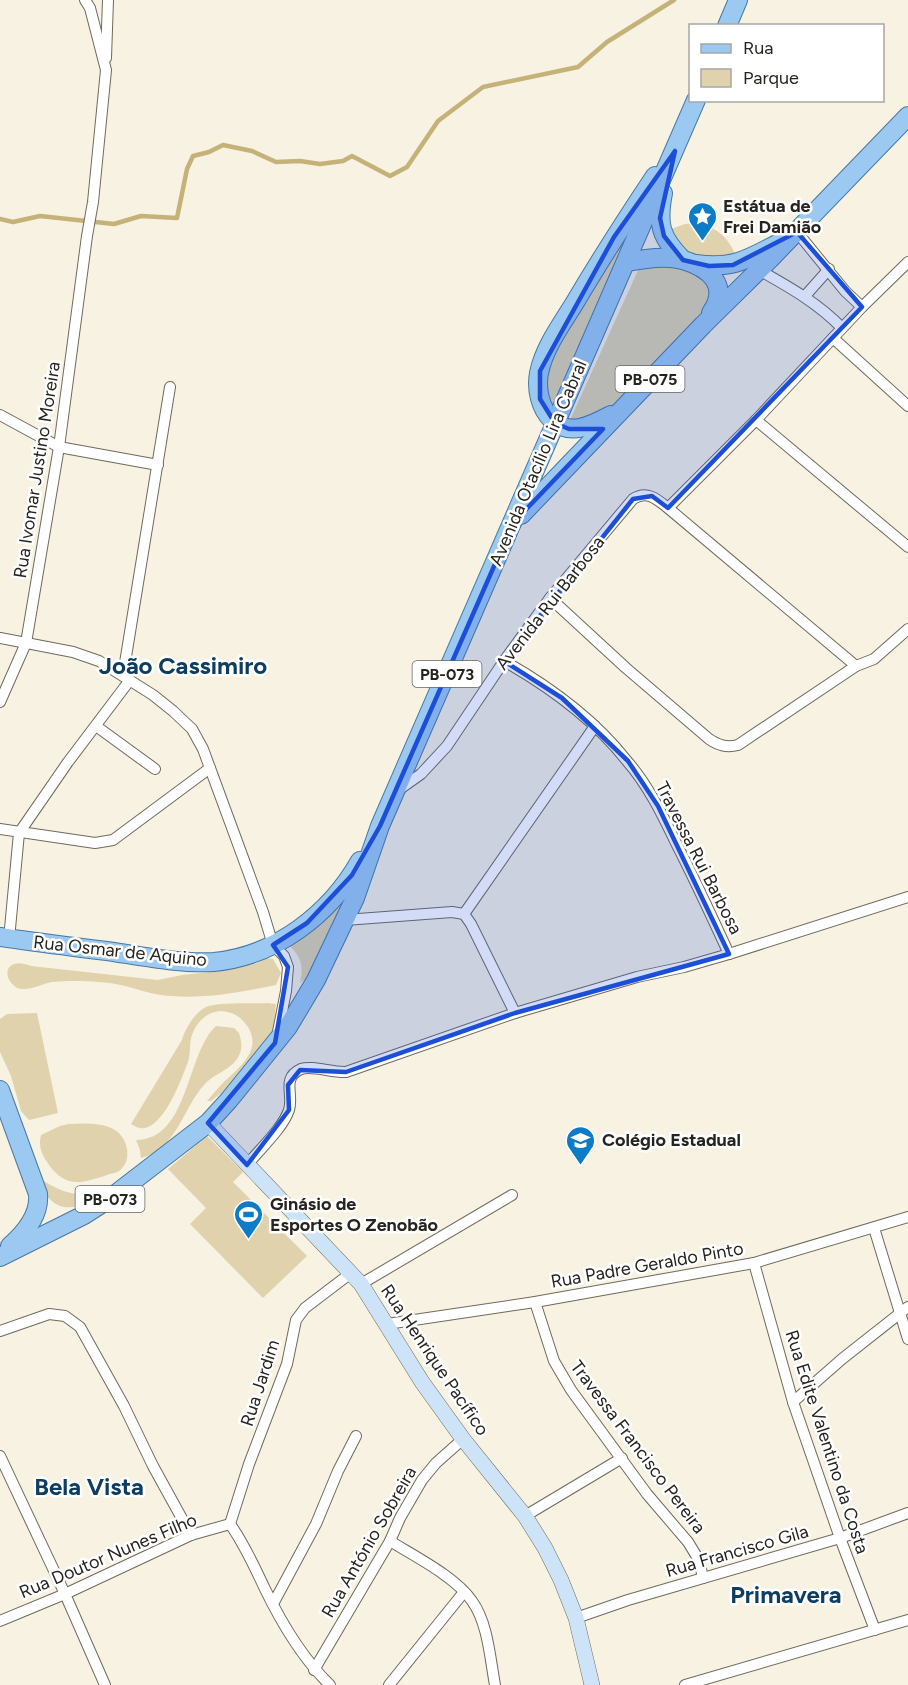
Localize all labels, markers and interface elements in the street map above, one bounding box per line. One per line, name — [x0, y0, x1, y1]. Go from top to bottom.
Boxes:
legend — [689, 24, 884, 102]
text: Rua — [743, 37, 774, 59]
text: Parque — [743, 67, 799, 89]
place label: Estátua de Frei Damião — [723, 195, 821, 238]
place icon: Estátua de Frei Damião — [686, 200, 718, 242]
street label: Avenida Otacílio Lira Cabral — [485, 357, 591, 569]
street label: Rua Ivomar Justino Moreira — [9, 360, 65, 580]
road number: PB-075 — [616, 366, 684, 392]
street label: Avenida Rui Barbosa — [491, 532, 609, 674]
district label: João Cassimiro — [99, 651, 267, 680]
road number: PB-073 — [412, 661, 482, 687]
street label: Travessa Rui Barbosa — [651, 778, 747, 938]
street label: Rua Osmar de Aquino — [32, 931, 208, 971]
school or university icon: Colégio Estadual — [565, 1124, 597, 1166]
place label: Colégio Estadual — [602, 1129, 741, 1151]
road number: PB-073 — [76, 1186, 144, 1212]
place label: Ginásio de Esportes O Zenobão — [270, 1193, 438, 1236]
sports icon: Ginásio de Esportes O Zenobão — [233, 1198, 265, 1240]
street label: Rua Padre Geraldo Pinto — [549, 1237, 745, 1293]
street label: Rua Henrique Pacífico — [376, 1280, 494, 1440]
street label: Rua Edite Valentino da Costa — [780, 1327, 874, 1557]
street label: Rua Jardim — [236, 1337, 284, 1429]
street label: Travessa Francisco Pereira — [566, 1356, 710, 1538]
street label: Rua António Sobreira — [317, 1463, 421, 1621]
district label: Bela Vista — [34, 1472, 144, 1501]
street label: Rua Doutor Nunes Filho — [16, 1509, 200, 1603]
street label: Rua Francisco Gila — [663, 1520, 811, 1582]
district label: Primavera — [730, 1580, 842, 1609]

